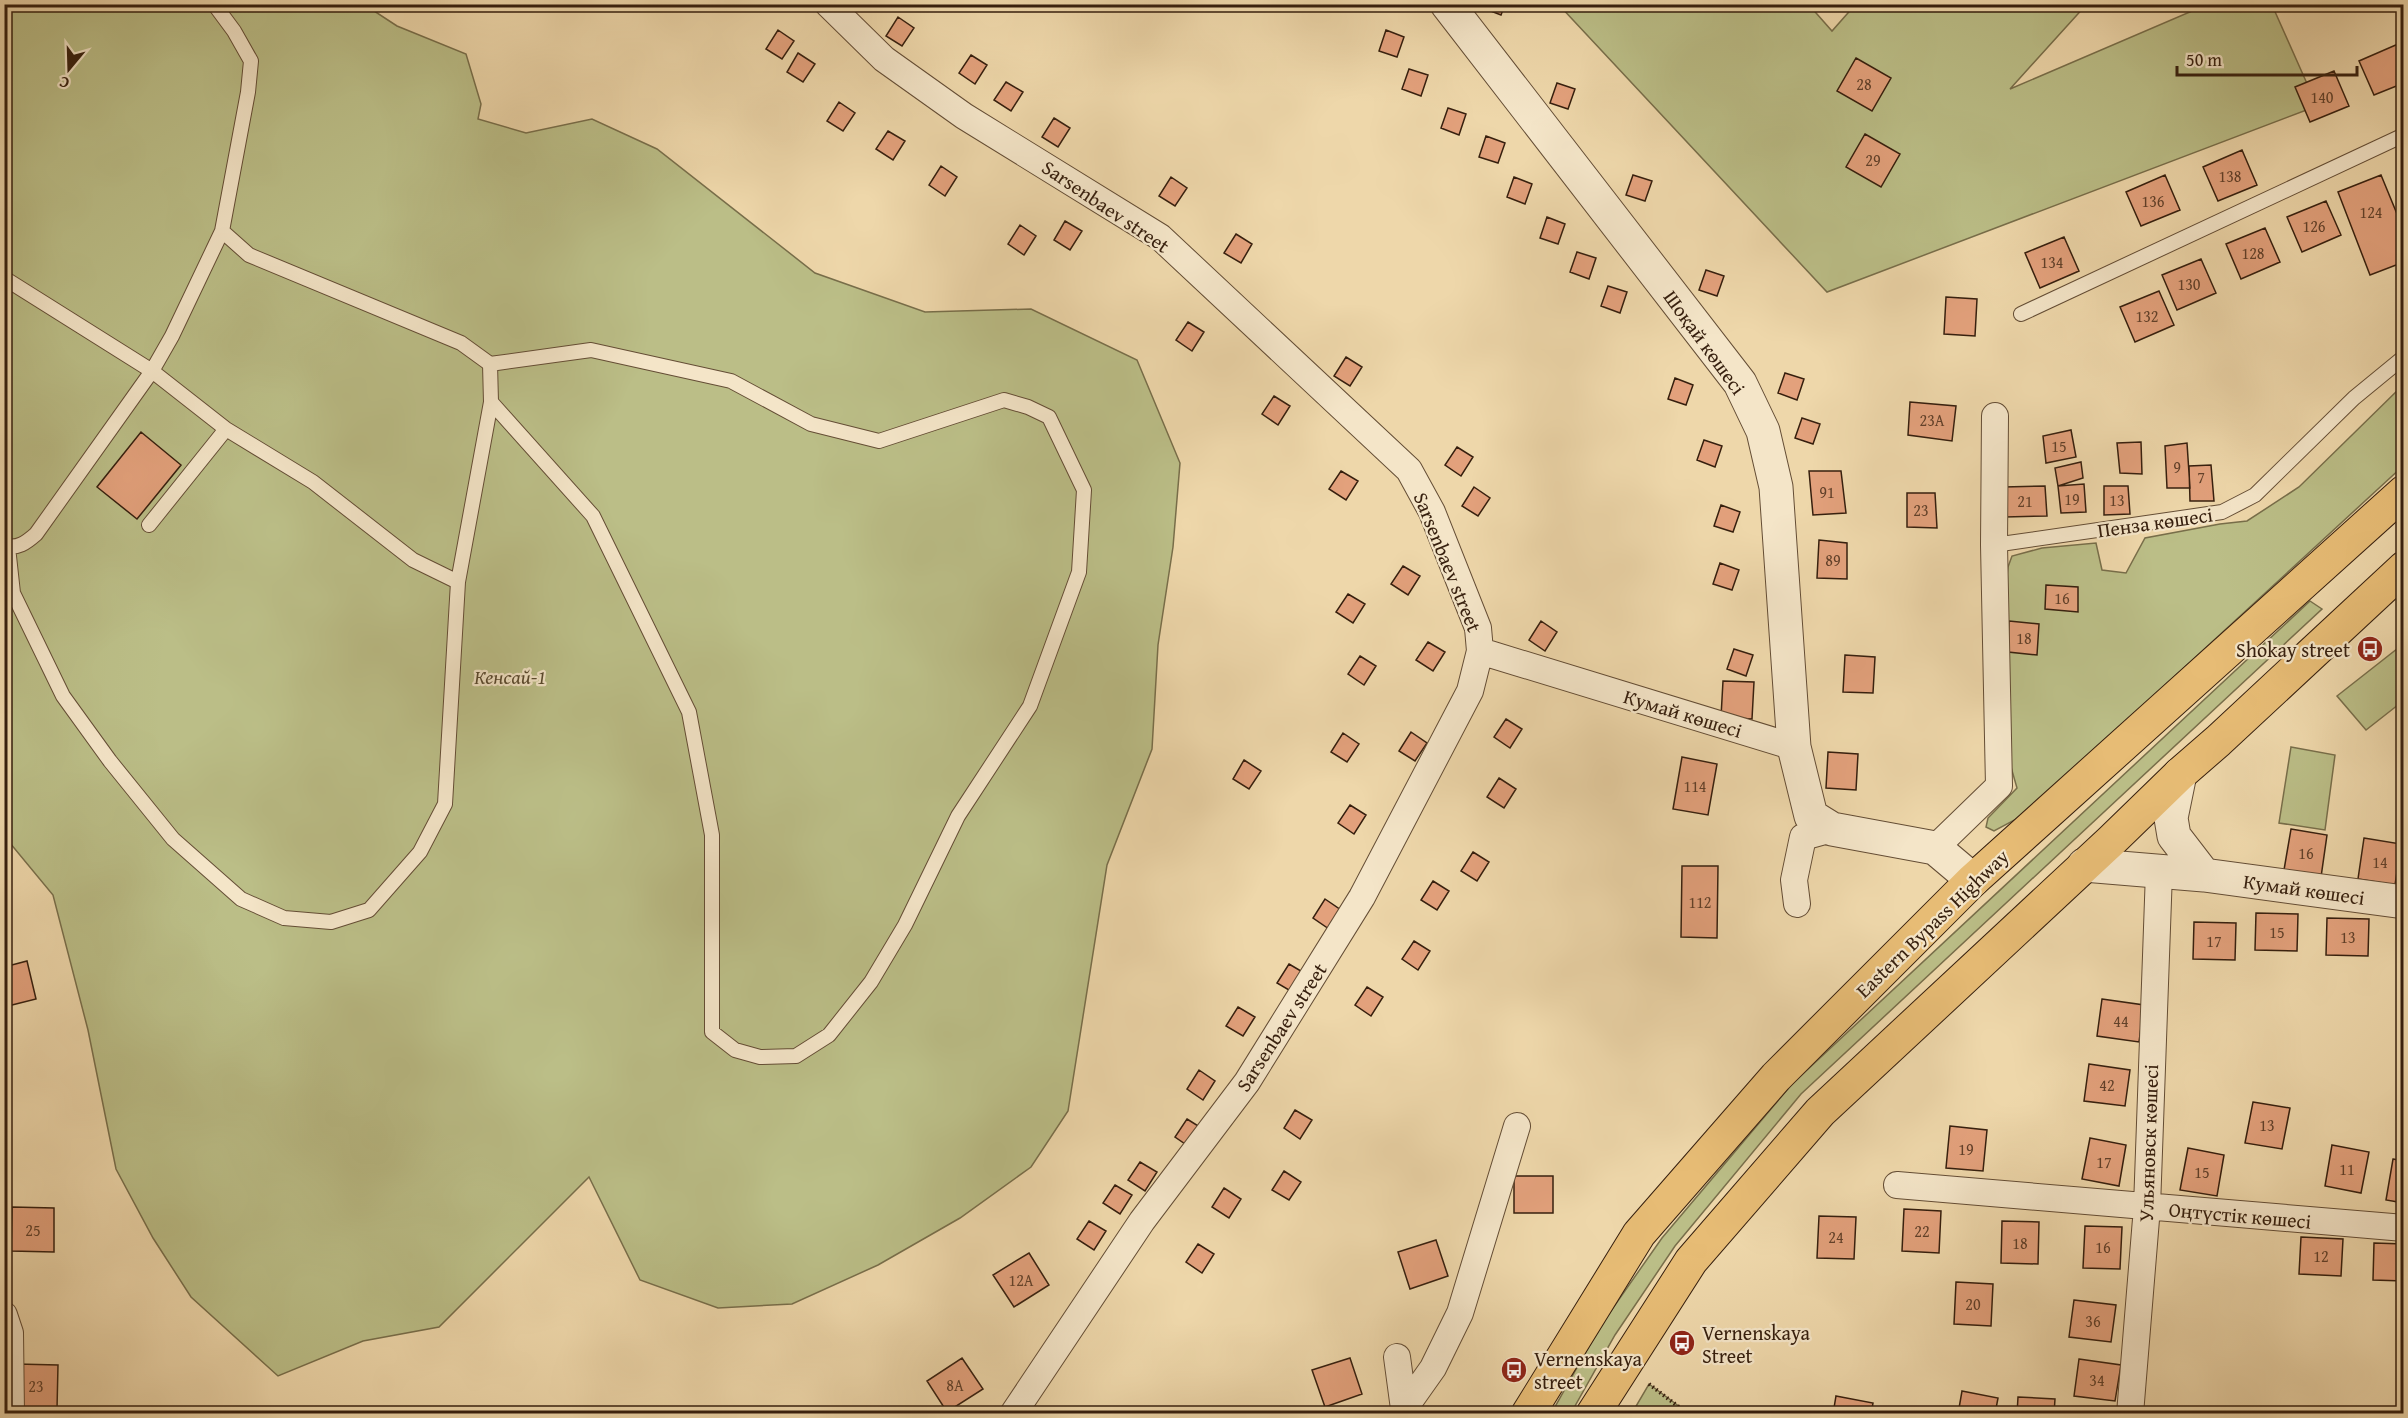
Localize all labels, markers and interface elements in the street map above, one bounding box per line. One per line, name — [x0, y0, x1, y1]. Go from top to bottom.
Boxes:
north arrow — [39, 39, 99, 99]
scale bar — [2177, 39, 2357, 77]
text: 50 m — [2186, 46, 2222, 73]
text: С — [56, 70, 72, 96]
house number: 28 — [1856, 72, 1872, 96]
house number: 140 — [2310, 85, 2334, 109]
house number: 29 — [1865, 148, 1881, 172]
street label: Sarsenbaev street — [1036, 153, 1176, 259]
house number: 138 — [2218, 164, 2242, 188]
house number: 136 — [2141, 189, 2165, 213]
house number: 124 — [2359, 200, 2383, 224]
house number: 126 — [2302, 214, 2326, 238]
house number: 128 — [2241, 241, 2265, 265]
house number: 134 — [2040, 250, 2064, 274]
house number: 130 — [2177, 272, 2201, 296]
street label: Шоқай көшесі — [1657, 284, 1753, 401]
house number: 132 — [2135, 304, 2159, 328]
house number: 23А — [1919, 408, 1945, 432]
house number: 15 — [2051, 434, 2067, 458]
house number: 9 — [2173, 455, 2181, 479]
house number: 7 — [2197, 465, 2205, 489]
house number: 91 — [1819, 480, 1835, 504]
house number: 19 — [2064, 487, 2080, 511]
street label: Sarsenbaev street — [1407, 488, 1489, 636]
house number: 13 — [2109, 488, 2125, 512]
house number: 21 — [2017, 489, 2033, 513]
house number: 23 — [1913, 498, 1929, 522]
street label: Пенза көшесі — [2095, 500, 2215, 544]
house number: 89 — [1825, 548, 1841, 572]
house number: 16 — [2054, 586, 2070, 610]
house number: 18 — [2016, 626, 2032, 650]
bus stop icon: Shokay street — [2355, 634, 2385, 664]
place label: Shokay street — [2236, 635, 2350, 664]
park label: Кенсай-1 — [474, 662, 546, 691]
street label: Кумай көшесі — [1620, 681, 1746, 745]
house number: 114 — [1683, 774, 1707, 798]
house number: 16 — [2298, 841, 2314, 865]
street label: Eastern Bypass Highway — [1849, 842, 2015, 1004]
house number: 14 — [2372, 850, 2388, 874]
street label: Кумай көшесі — [2241, 866, 2367, 912]
house number: 112 — [1688, 890, 1712, 914]
house number: 15 — [2269, 920, 2285, 944]
house number: 13 — [2340, 925, 2356, 949]
house number: 17 — [2206, 929, 2222, 953]
street label: Sarsenbaev street — [1228, 957, 1334, 1097]
house number: 44 — [2113, 1009, 2129, 1033]
street label: Ульяновск көшесі — [2131, 1063, 2165, 1222]
house number: 42 — [2099, 1073, 2115, 1097]
house number: 13 — [2259, 1113, 2275, 1137]
house number: 19 — [1958, 1137, 1974, 1161]
house number: 17 — [2096, 1150, 2112, 1174]
house number: 11 — [2339, 1157, 2355, 1181]
house number: 15 — [2194, 1160, 2210, 1184]
street label: Оңтүстік көшесі — [2168, 1194, 2313, 1236]
house number: 25 — [25, 1218, 41, 1242]
house number: 22 — [1914, 1219, 1930, 1243]
house number: 24 — [1828, 1225, 1844, 1249]
house number: 18 — [2012, 1231, 2028, 1255]
house number: 16 — [2095, 1235, 2111, 1259]
house number: 12 — [2313, 1244, 2329, 1268]
house number: 12А — [1008, 1268, 1034, 1292]
house number: 20 — [1965, 1292, 1981, 1316]
house number: 36 — [2085, 1309, 2101, 1333]
place label: Vernenskaya Street — [1702, 1318, 1811, 1370]
bus stop icon: Vernenskaya Street — [1667, 1328, 1697, 1358]
place label: Vernenskaya street — [1534, 1344, 1643, 1396]
bus stop icon: Vernenskaya street — [1499, 1355, 1529, 1385]
house number: 34 — [2089, 1368, 2105, 1392]
house number: 8А — [946, 1373, 964, 1397]
house number: 23 — [28, 1374, 44, 1398]

